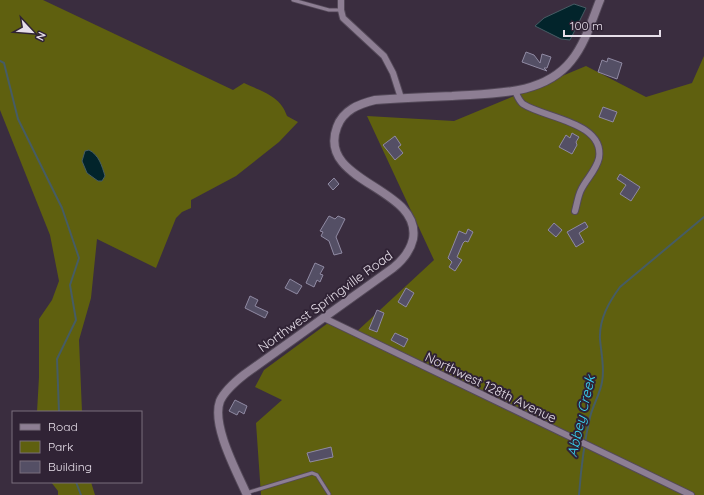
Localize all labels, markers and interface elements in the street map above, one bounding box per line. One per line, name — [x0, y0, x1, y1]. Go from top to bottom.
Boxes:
north arrow — [12, 12, 52, 52]
scale bar — [564, 12, 660, 38]
text: 100 m — [570, 18, 603, 33]
text: N — [33, 30, 49, 43]
street label: Northwest Springville Road — [255, 247, 395, 355]
street label: Northwest 128th Avenue — [423, 348, 559, 426]
water label: Abbey Creek — [563, 372, 599, 459]
legend — [12, 411, 142, 483]
text: Road — [48, 419, 78, 434]
text: Park — [48, 439, 73, 454]
text: Building — [48, 459, 92, 474]

